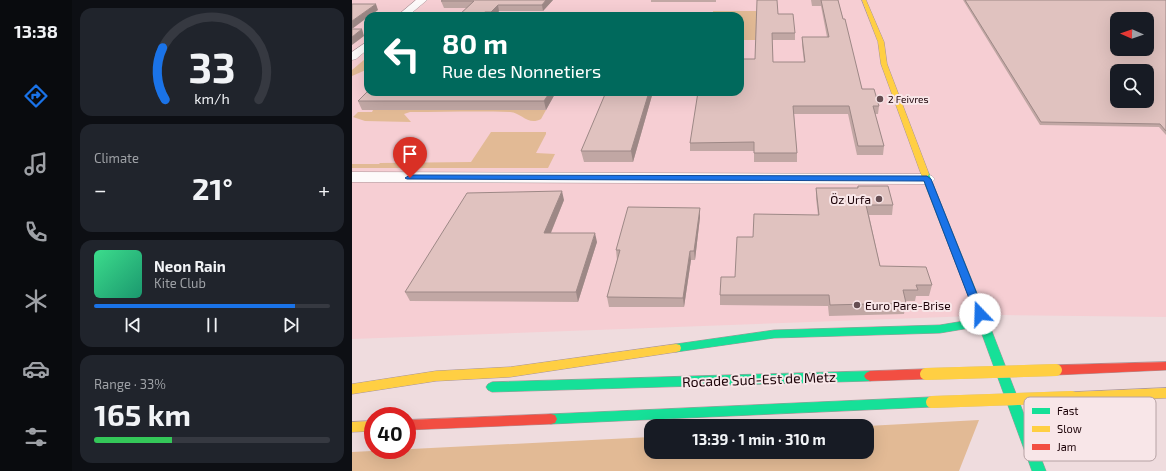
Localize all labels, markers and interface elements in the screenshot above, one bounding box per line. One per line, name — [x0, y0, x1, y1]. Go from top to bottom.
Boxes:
north arrow — [1110, 12, 1154, 56]
map controls — [1110, 12, 1154, 108]
text: 13:38 — [14, 20, 58, 42]
text: 80 m — [442, 26, 508, 60]
icon: left — [376, 28, 428, 80]
text: 33 — [188, 41, 236, 91]
text: Rue des Nonnetiers — [442, 60, 601, 82]
button: search — [1110, 64, 1154, 108]
icon: directions — [22, 82, 50, 110]
text: km/h — [194, 89, 230, 106]
place label: 2 Feivres — [888, 93, 929, 105]
marker: 2 Feivres — [875, 94, 885, 104]
pin — [393, 137, 427, 178]
icon: arrive — [399, 143, 421, 165]
icon: music — [22, 150, 50, 178]
text: Climate — [94, 150, 139, 166]
text: 21° — [192, 170, 233, 206]
text: − — [94, 176, 107, 202]
text: + — [318, 176, 330, 202]
place label: Öz Urfa — [830, 192, 871, 206]
marker: Öz Urfa — [874, 194, 884, 204]
icon: phone — [22, 218, 50, 246]
text: Neon Rain — [154, 257, 226, 275]
text: Kite Club — [154, 275, 206, 291]
icon: climate — [22, 287, 50, 315]
position arrow — [959, 293, 1001, 335]
place label: Euro Pare-Brise — [865, 298, 951, 312]
marker: Euro Pare-Brise — [852, 300, 862, 310]
icon: previous — [122, 314, 144, 336]
icon: pause — [201, 314, 223, 336]
icon: next — [280, 314, 302, 336]
icon: car — [22, 355, 50, 383]
street label: Rocade Sud-Est de Metz — [682, 368, 836, 390]
text: Range · 33% — [94, 376, 166, 392]
text: 165 km — [94, 396, 191, 432]
legend — [1024, 397, 1156, 461]
text: Fast — [1057, 404, 1079, 417]
speed limit sign: 40 — [364, 407, 416, 459]
text: Slow — [1057, 422, 1082, 435]
icon: filters — [22, 423, 50, 451]
text: 13:39 · 1 min · 310 m — [692, 430, 826, 448]
text: Jam — [1057, 440, 1076, 453]

